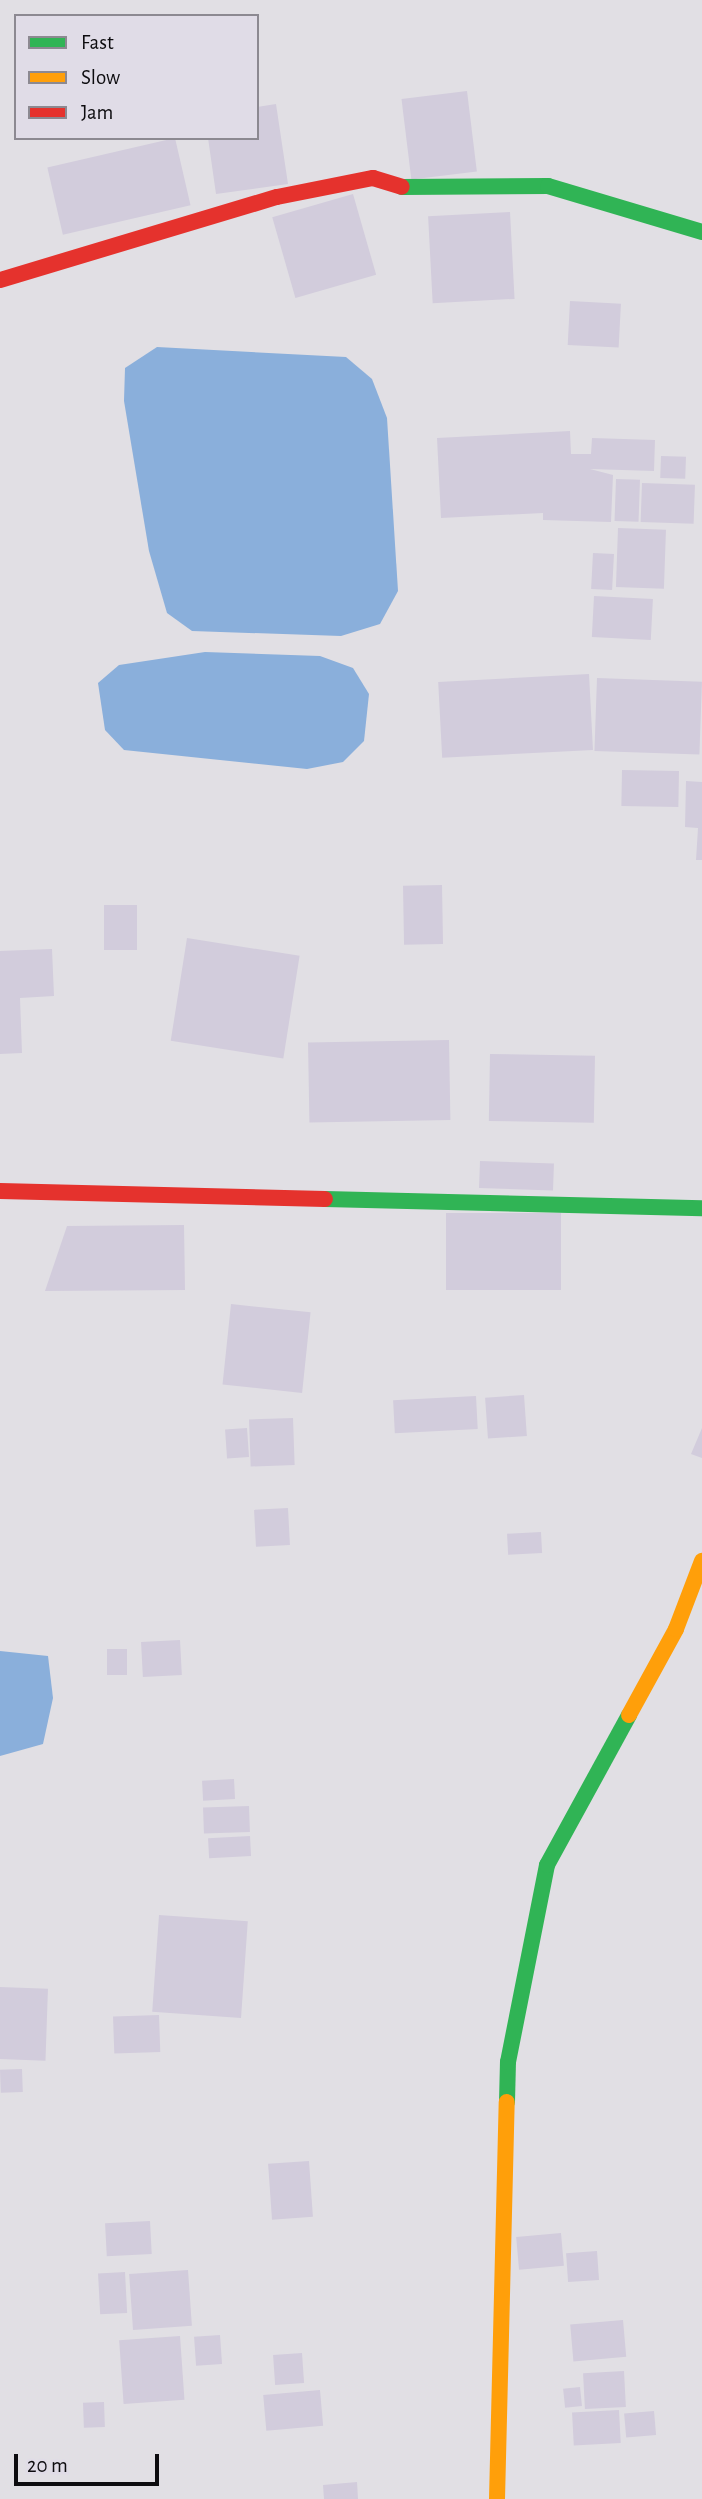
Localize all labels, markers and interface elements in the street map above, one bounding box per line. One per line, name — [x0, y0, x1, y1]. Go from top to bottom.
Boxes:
legend — [14, 14, 259, 140]
text: Fast — [81, 32, 114, 53]
text: Slow — [81, 67, 120, 88]
text: Jam — [81, 102, 113, 123]
scale bar — [18, 2440, 163, 2484]
text: 20 m — [27, 2455, 68, 2476]

